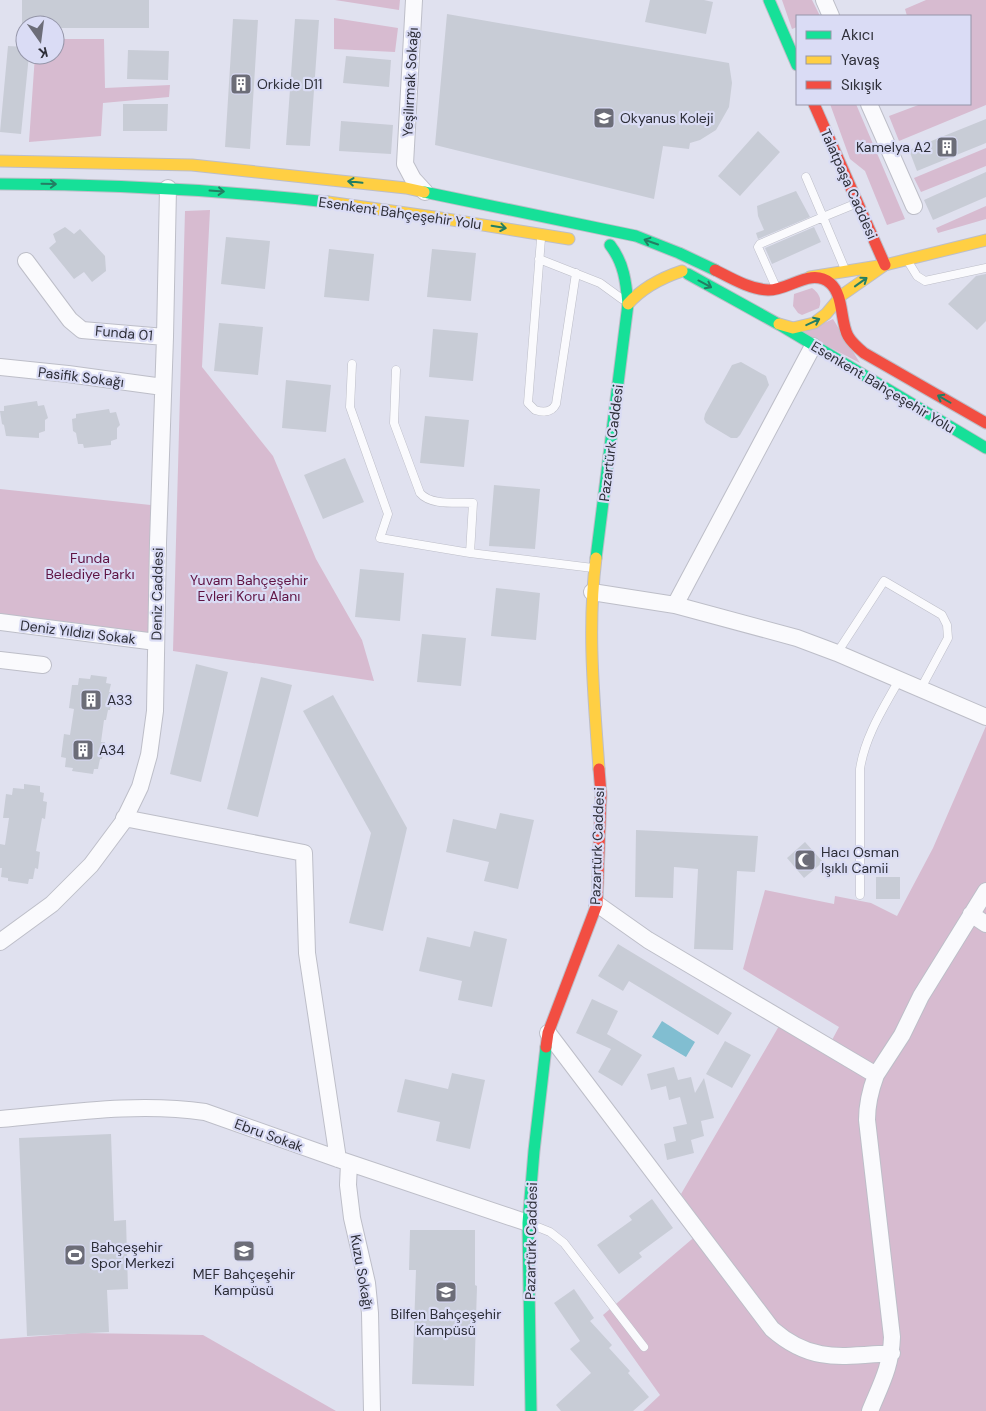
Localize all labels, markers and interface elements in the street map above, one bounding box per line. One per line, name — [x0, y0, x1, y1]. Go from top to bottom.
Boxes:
north arrow — [15, 15, 65, 65]
legend — [796, 15, 971, 105]
text: Akıcı — [841, 25, 874, 45]
street label: Yeşilırmak Sokağı — [398, 27, 422, 137]
text: K — [37, 43, 50, 62]
text: Yavaş — [841, 50, 880, 70]
building icon: Orkide D11 — [229, 72, 253, 96]
place label: Orkide D11 — [257, 75, 322, 93]
text: Sıkışık — [841, 75, 883, 95]
school or university icon: Okyanus Koleji — [592, 106, 616, 130]
place label: Okyanus Koleji — [620, 109, 714, 127]
street label: Talatpaşa Caddesi — [817, 126, 881, 242]
building icon: Kamelya A2 — [935, 135, 959, 159]
place label: Kamelya A2 — [856, 138, 931, 156]
one-way arrow — [347, 177, 363, 187]
one-way arrow — [40, 180, 56, 189]
one-way arrow — [208, 187, 224, 196]
street label: Esenkent Bahçeşehir Yolu — [317, 193, 483, 233]
one-way arrow — [491, 223, 507, 233]
one-way arrow — [644, 237, 659, 246]
one-way arrow — [854, 277, 868, 287]
one-way arrow — [697, 279, 712, 289]
one-way arrow — [805, 317, 820, 327]
street label: Funda 01 — [95, 322, 153, 344]
street label: Esenkent Bahçeşehir Yolu — [808, 337, 958, 437]
street label: Pasifik Sokağı — [37, 363, 125, 391]
street label: Pazartürk Caddesi — [595, 384, 627, 502]
one-way arrow — [937, 393, 951, 403]
street label: Deniz Caddesi — [147, 548, 167, 640]
park label: Funda Belediye Parkı — [45, 549, 135, 583]
park label: Yuvam Bahçeşehir Evleri Koru Alanı — [190, 571, 308, 605]
street label: Deniz Yıldızı Sokak — [19, 616, 137, 648]
building icon: A33 — [79, 688, 103, 712]
place label: A33 — [107, 691, 133, 709]
building icon: A34 — [71, 738, 95, 762]
place label: A34 — [99, 741, 125, 759]
street label: Pazartürk Caddesi — [586, 787, 608, 905]
place label: Hacı Osman Işıklı Camii — [821, 843, 899, 877]
mosque icon: Hacı Osman Işıklı Camii — [793, 848, 817, 872]
street label: Ebru Sokak — [232, 1114, 306, 1156]
street label: Pazartürk Caddesi — [521, 1182, 541, 1300]
street label: Kuzu Sokağı — [347, 1233, 377, 1311]
place label: Bahçeşehir Spor Merkezi — [91, 1238, 174, 1272]
school or university icon: MEF Bahçeşehir Kampüsü — [232, 1239, 256, 1263]
sports icon: Bahçeşehir Spor Merkezi — [63, 1243, 87, 1267]
place label: MEF Bahçeşehir Kampüsü — [193, 1265, 295, 1299]
school or university icon: Bilfen Bahçeşehir Kampüsü — [434, 1280, 458, 1304]
place label: Bilfen Bahçeşehir Kampüsü — [391, 1305, 501, 1339]

